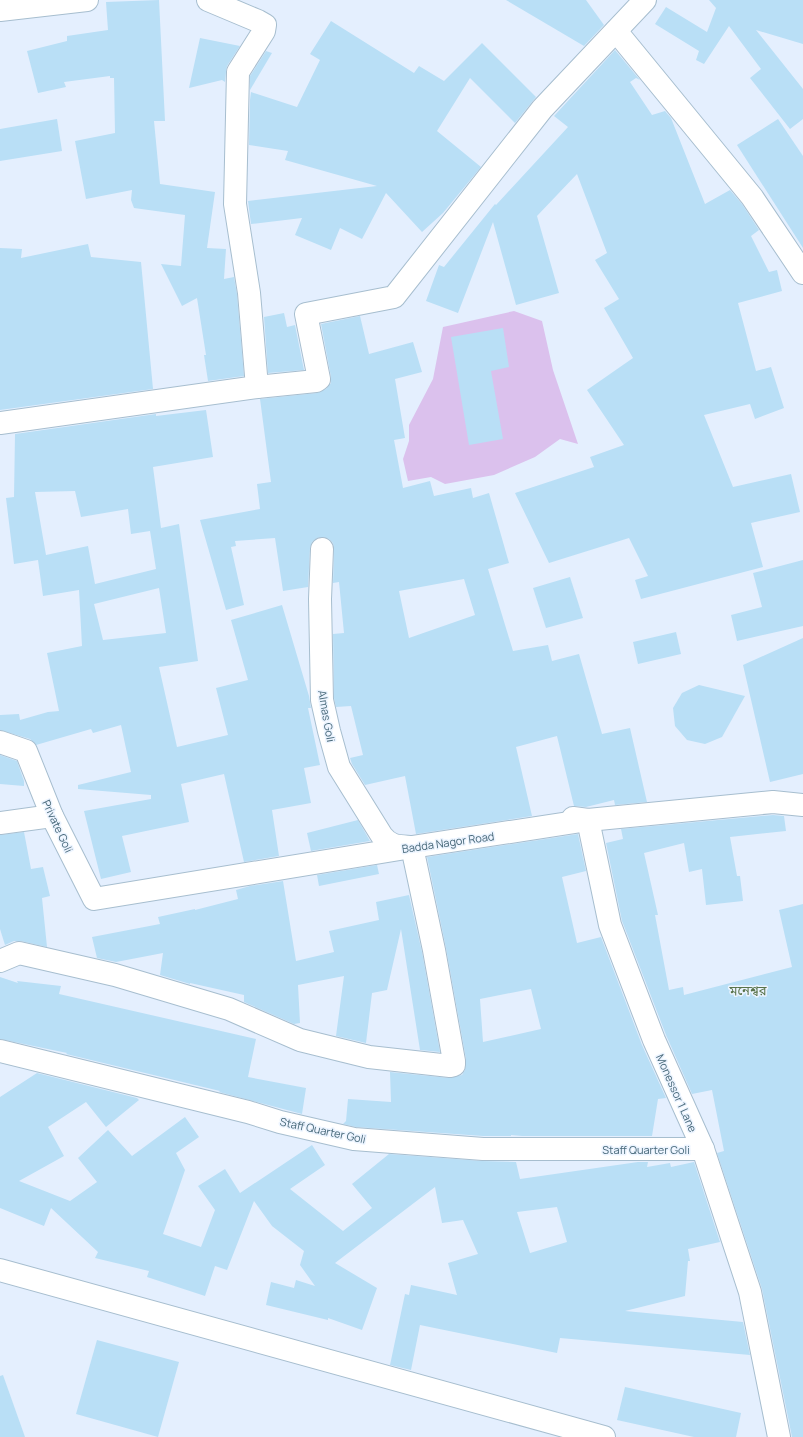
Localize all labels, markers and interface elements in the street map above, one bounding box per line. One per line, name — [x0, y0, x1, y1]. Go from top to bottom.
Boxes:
street label: Almas Goli — [315, 689, 339, 743]
street label: Private Goli — [39, 797, 77, 855]
street label: Badda Nagor Road — [401, 828, 495, 856]
district label: মনেশ্বর — [728, 981, 767, 999]
street label: Monessor 1 Lane — [653, 1052, 701, 1135]
street label: Staff Quarter Goli — [279, 1114, 367, 1146]
street label: Staff Quarter Goli — [602, 1142, 690, 1157]

